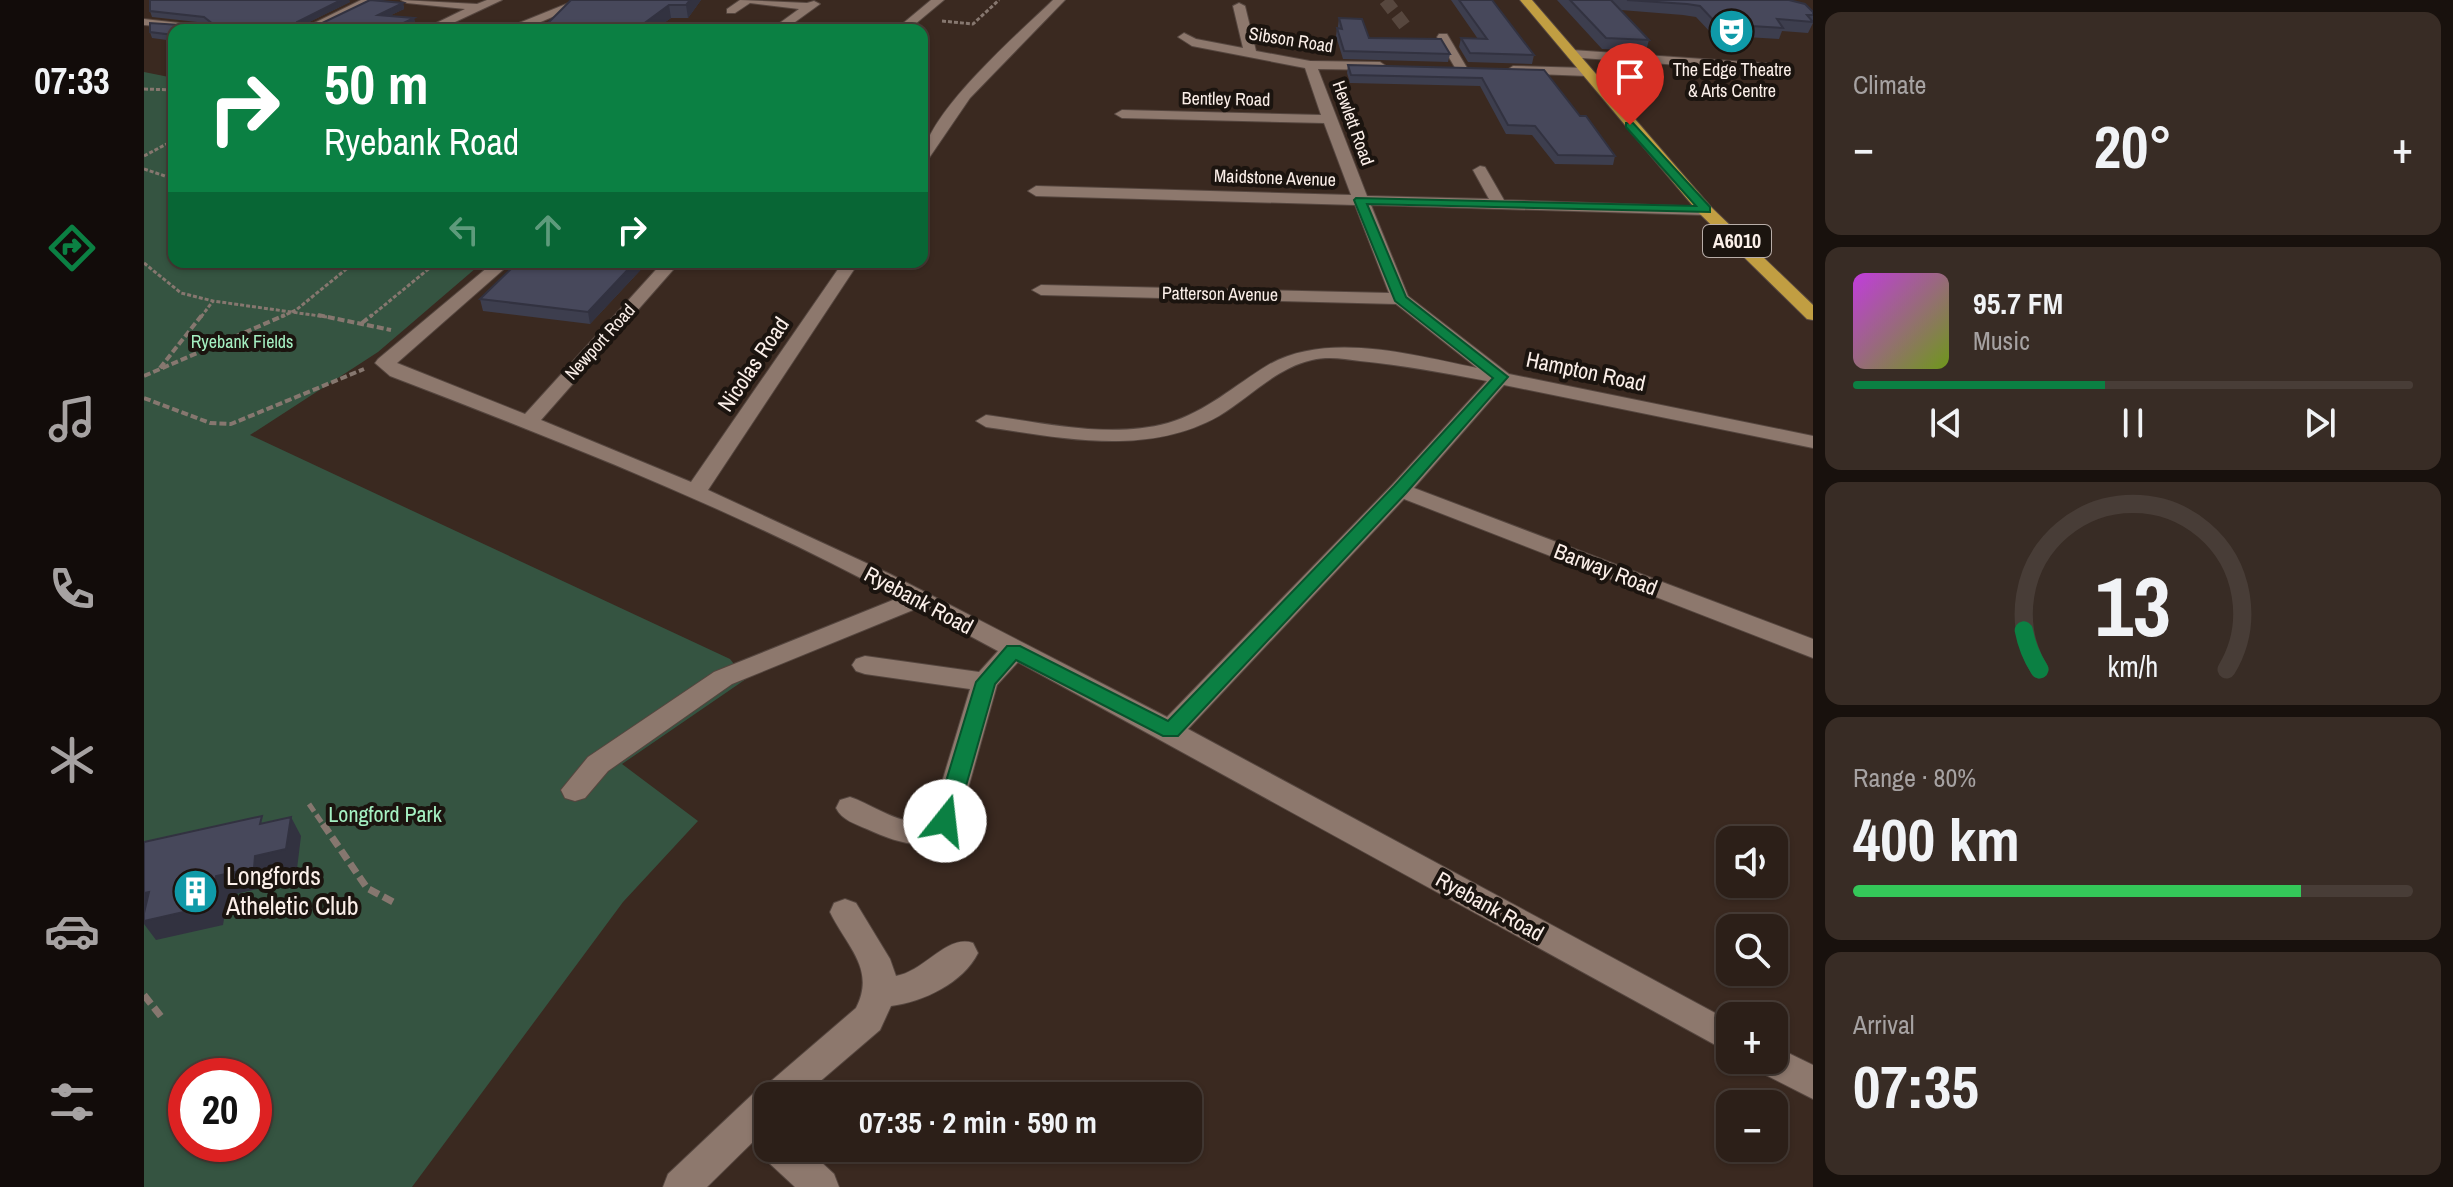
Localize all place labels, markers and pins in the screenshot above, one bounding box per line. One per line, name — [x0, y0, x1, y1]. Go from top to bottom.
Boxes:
theatre icon: The Edge Theatre & Arts Centre — [1708, 8, 1756, 56]
pin — [1596, 43, 1664, 125]
place label: The Edge Theatre & Arts Centre — [1673, 57, 1791, 103]
place label: Longfords Atheletic Club — [225, 858, 359, 923]
building icon: Longfords Atheletic Club — [171, 867, 219, 915]

